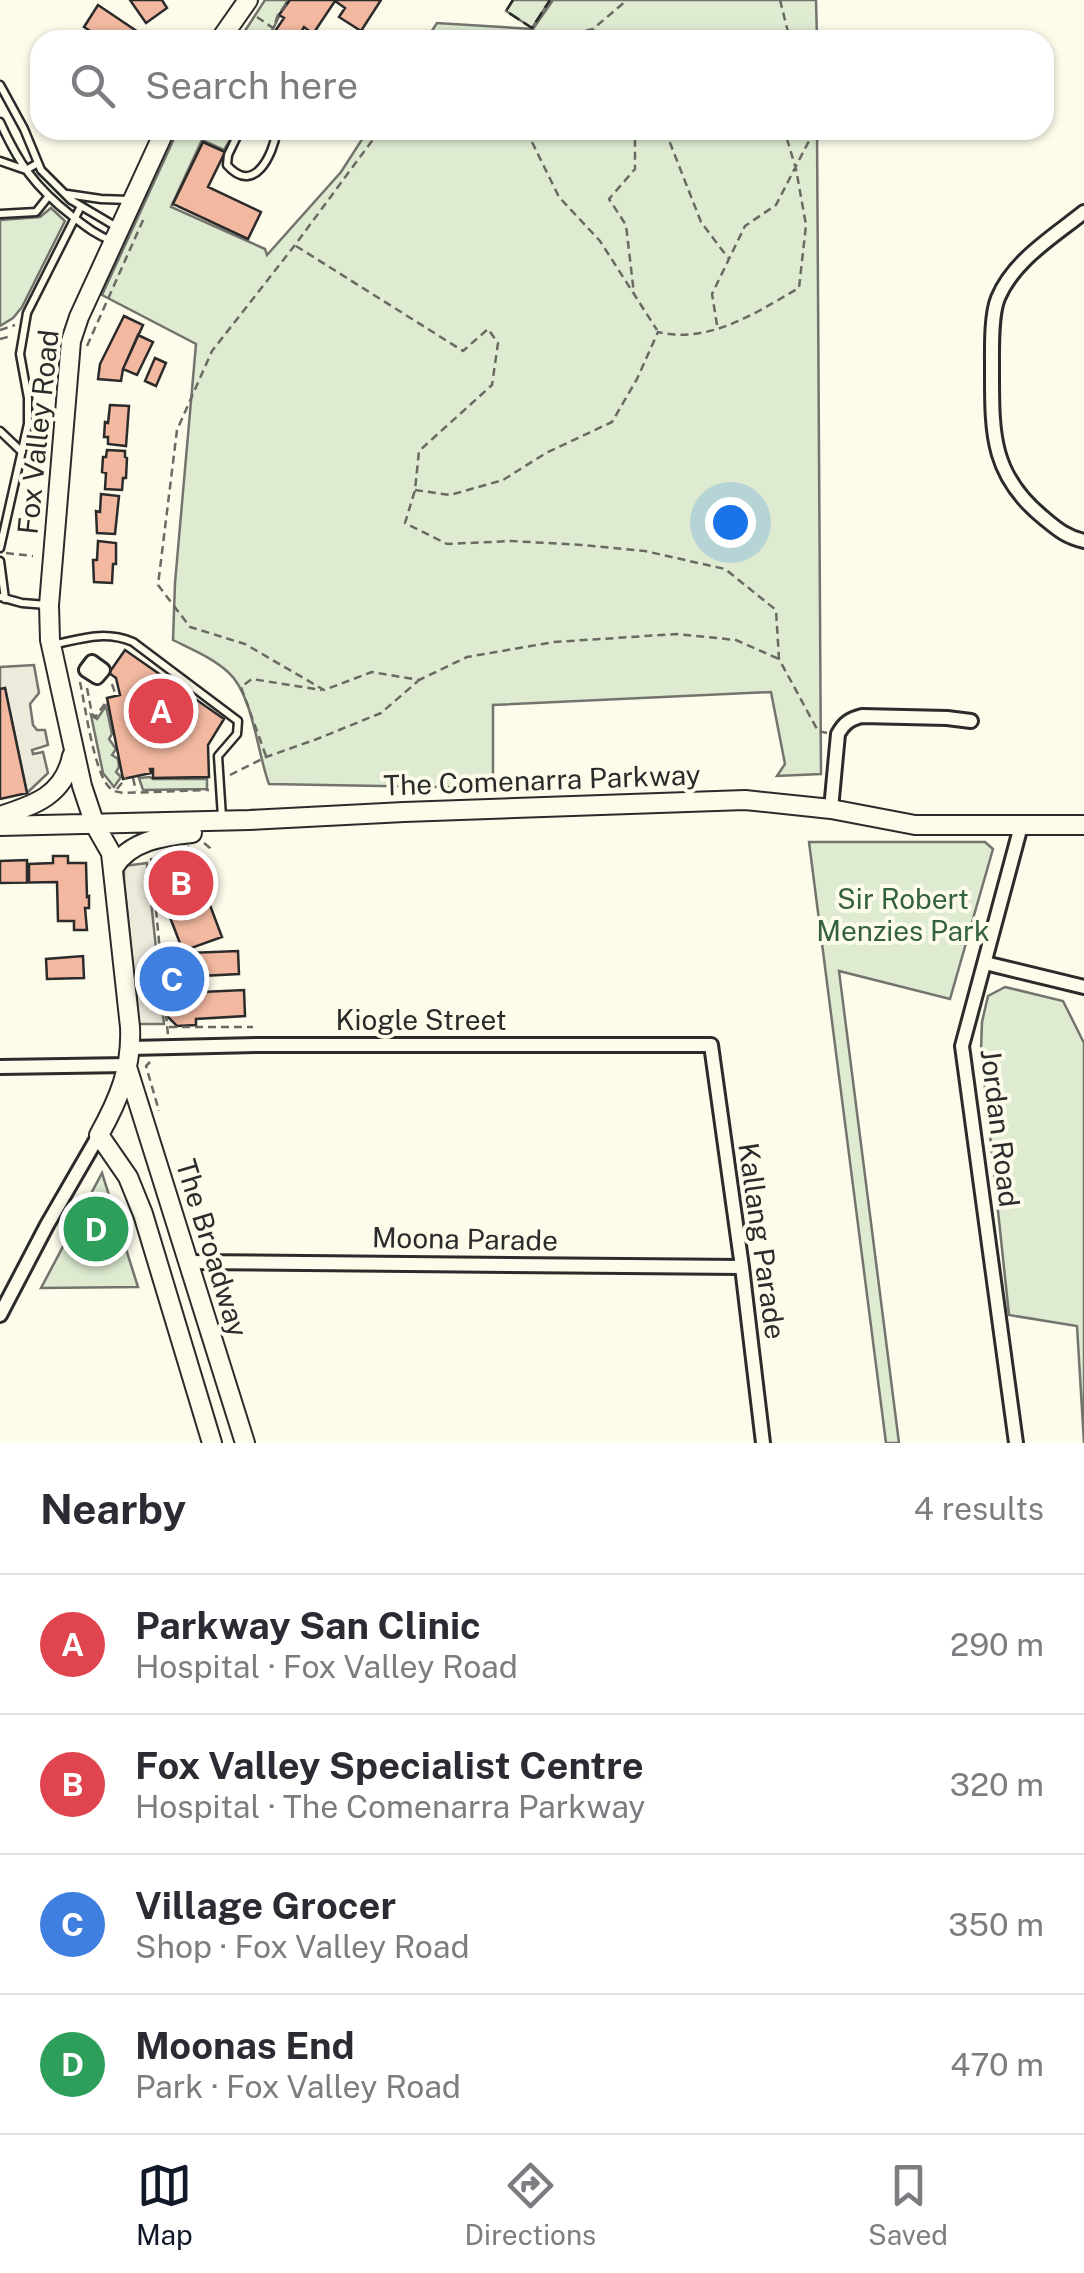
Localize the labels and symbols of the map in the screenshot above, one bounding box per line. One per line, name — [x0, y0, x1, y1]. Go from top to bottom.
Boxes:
street label: Fox Valley Road — [10, 328, 65, 536]
your location — [705, 497, 756, 548]
pin: A — [128, 674, 194, 748]
street label: The Comenarra Parkway — [383, 757, 701, 802]
pin: B — [148, 846, 214, 920]
park label: Sir Robert Menzies Park — [816, 882, 990, 947]
pin: C — [140, 942, 204, 1016]
street label: Kiogle Street — [335, 1003, 507, 1036]
street label: Jordan Road — [974, 1047, 1027, 1209]
street label: Kallang Parade — [732, 1141, 793, 1341]
street label: The Broadway — [170, 1155, 255, 1341]
pin: D — [64, 1192, 128, 1266]
street label: Moona Parade — [372, 1220, 558, 1257]

